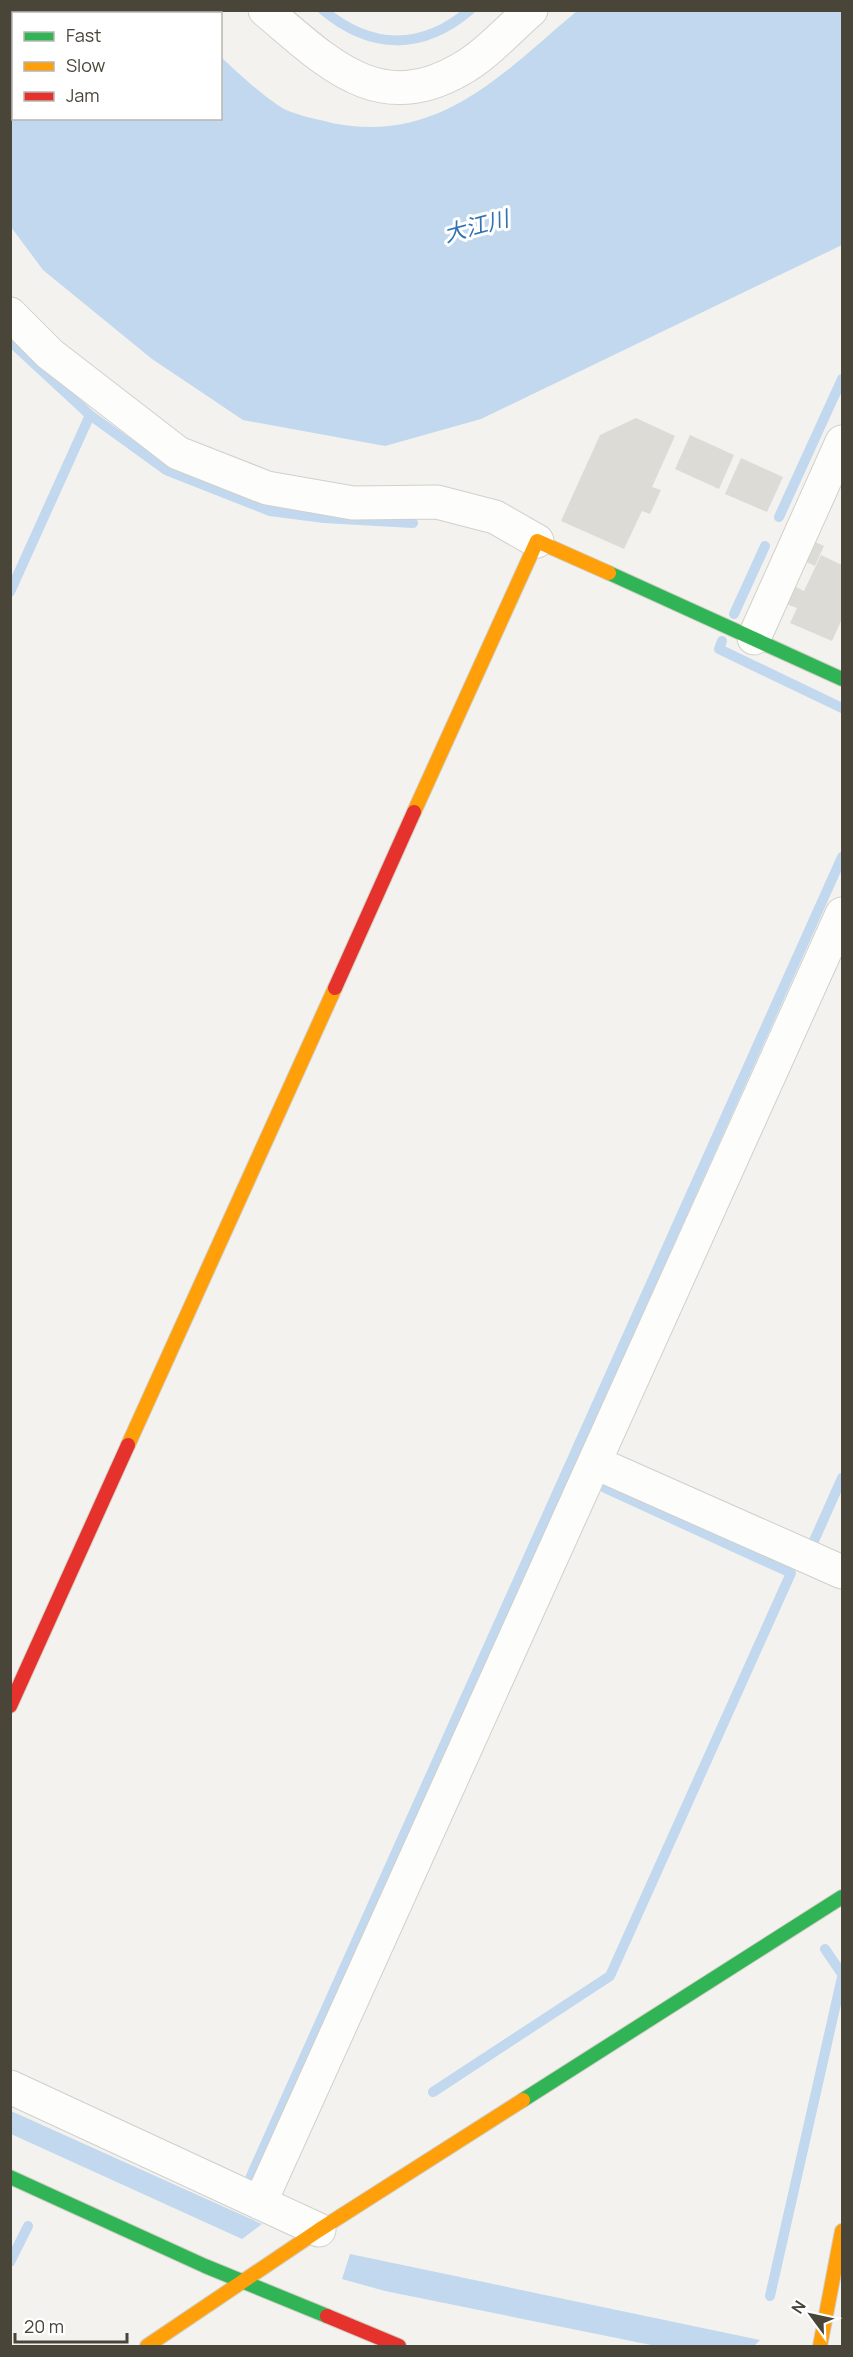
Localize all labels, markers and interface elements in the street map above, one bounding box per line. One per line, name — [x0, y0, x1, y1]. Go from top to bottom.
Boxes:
legend — [12, 12, 222, 120]
text: Fast — [66, 23, 101, 47]
text: Slow — [66, 53, 106, 77]
text: Jam — [66, 83, 100, 107]
water label: 大江川 — [440, 202, 514, 249]
north arrow — [781, 2285, 841, 2345]
text: N — [786, 2296, 811, 2318]
scale bar — [15, 2306, 128, 2344]
text: 20 m — [24, 2314, 64, 2338]

